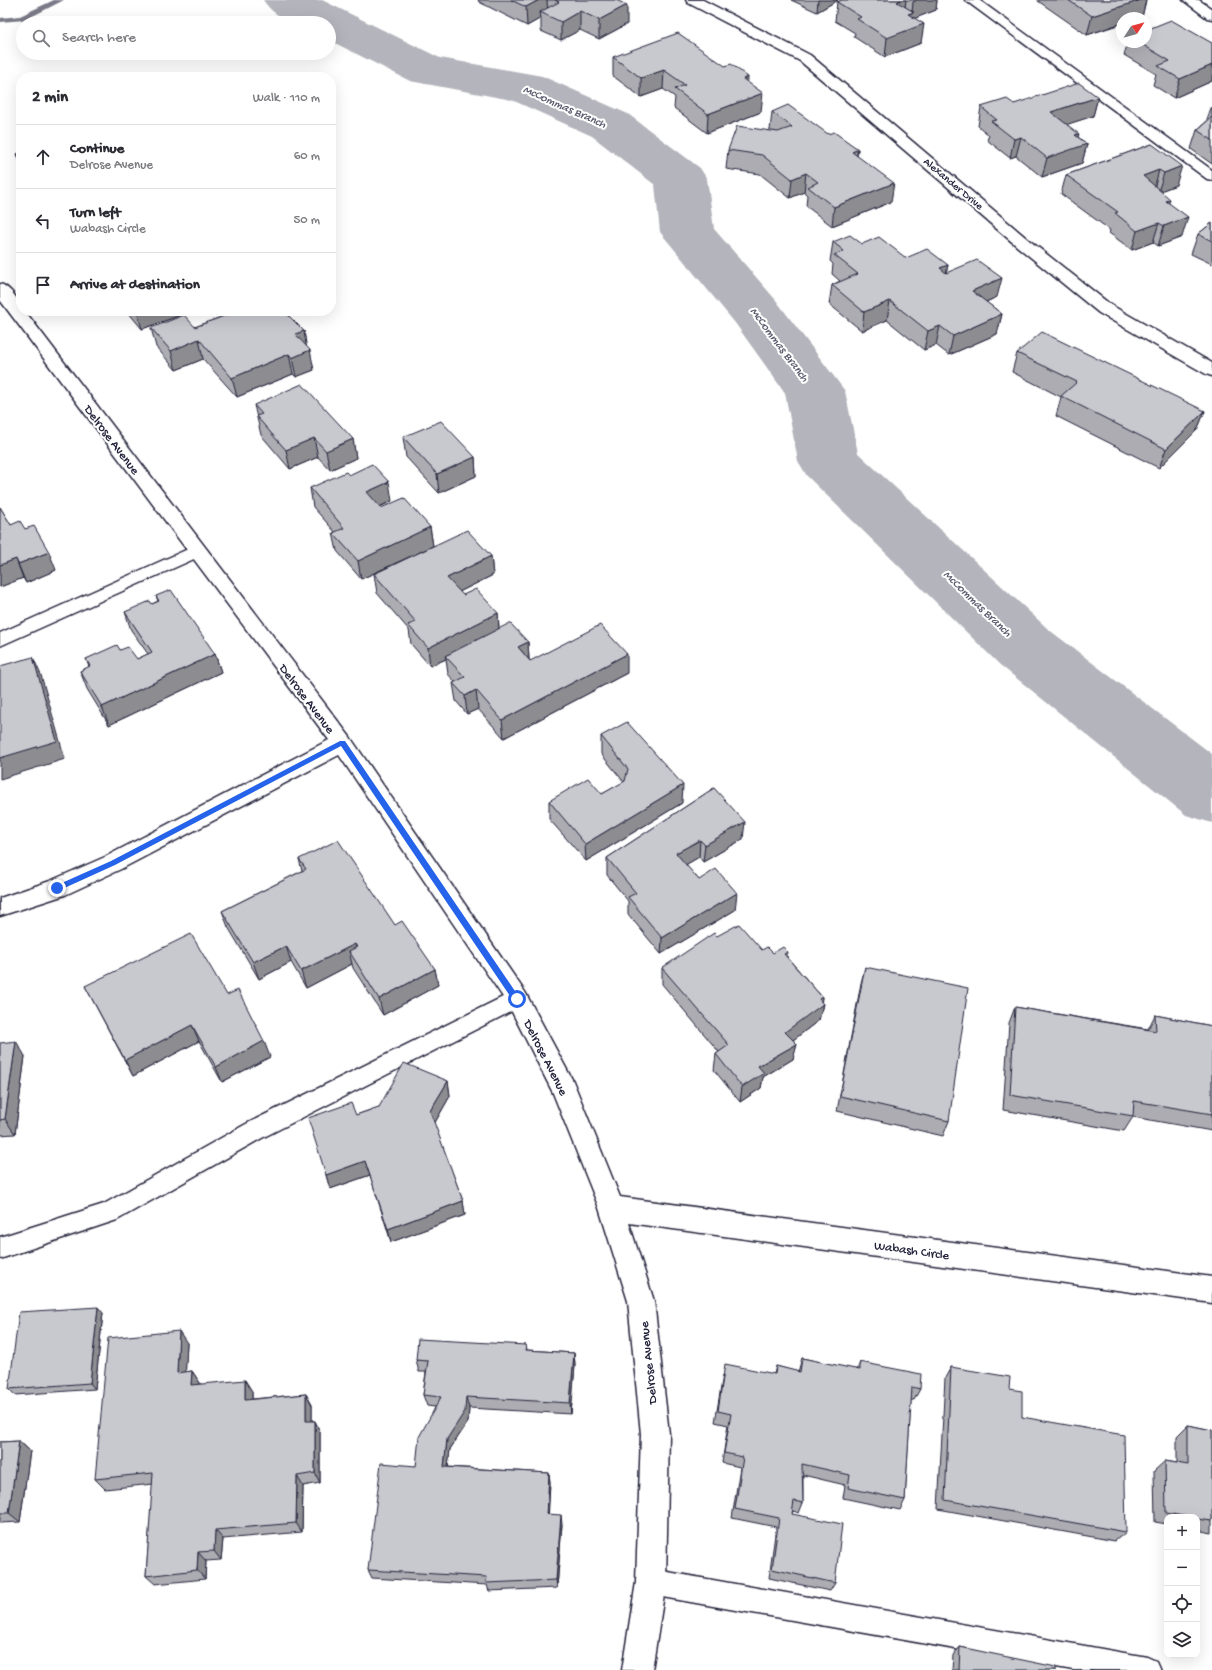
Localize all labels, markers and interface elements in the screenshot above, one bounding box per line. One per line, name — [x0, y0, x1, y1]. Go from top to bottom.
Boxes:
north arrow — [1116, 12, 1152, 48]
search box — [16, 16, 336, 60]
icon: search — [30, 27, 52, 49]
text: Search here — [62, 29, 136, 47]
water label: McCommas Branch — [521, 83, 608, 133]
text: 2 min — [32, 88, 68, 108]
text: Walk · 110 m — [253, 91, 320, 106]
text: Continue — [70, 140, 124, 158]
icon: ahead — [32, 146, 54, 168]
text: 60 m — [294, 149, 320, 164]
street label: Alexander Drive — [920, 156, 985, 213]
text: Delrose Avenue — [70, 158, 153, 173]
text: Turn left — [70, 204, 121, 222]
icon: left — [32, 210, 54, 232]
text: 50 m — [293, 213, 320, 228]
text: Wabash Circle — [70, 222, 146, 237]
icon: arrive — [32, 274, 54, 296]
text: Arrive at destination — [70, 276, 200, 294]
water label: McCommas Branch — [746, 305, 811, 386]
street label: Delrose Avenue — [79, 402, 142, 478]
water label: McCommas Branch — [940, 568, 1014, 641]
street label: Delrose Avenue — [274, 661, 337, 737]
route end — [48, 879, 66, 897]
route start — [508, 990, 526, 1008]
street label: Delrose Avenue — [519, 1017, 570, 1099]
street label: Wabash Circle — [873, 1239, 950, 1264]
street label: Delrose Avenue — [638, 1320, 661, 1406]
map controls — [1164, 1514, 1200, 1658]
button: + — [1164, 1514, 1200, 1550]
button: − — [1164, 1550, 1200, 1586]
button: locate — [1164, 1586, 1200, 1622]
button: layers — [1164, 1622, 1200, 1658]

